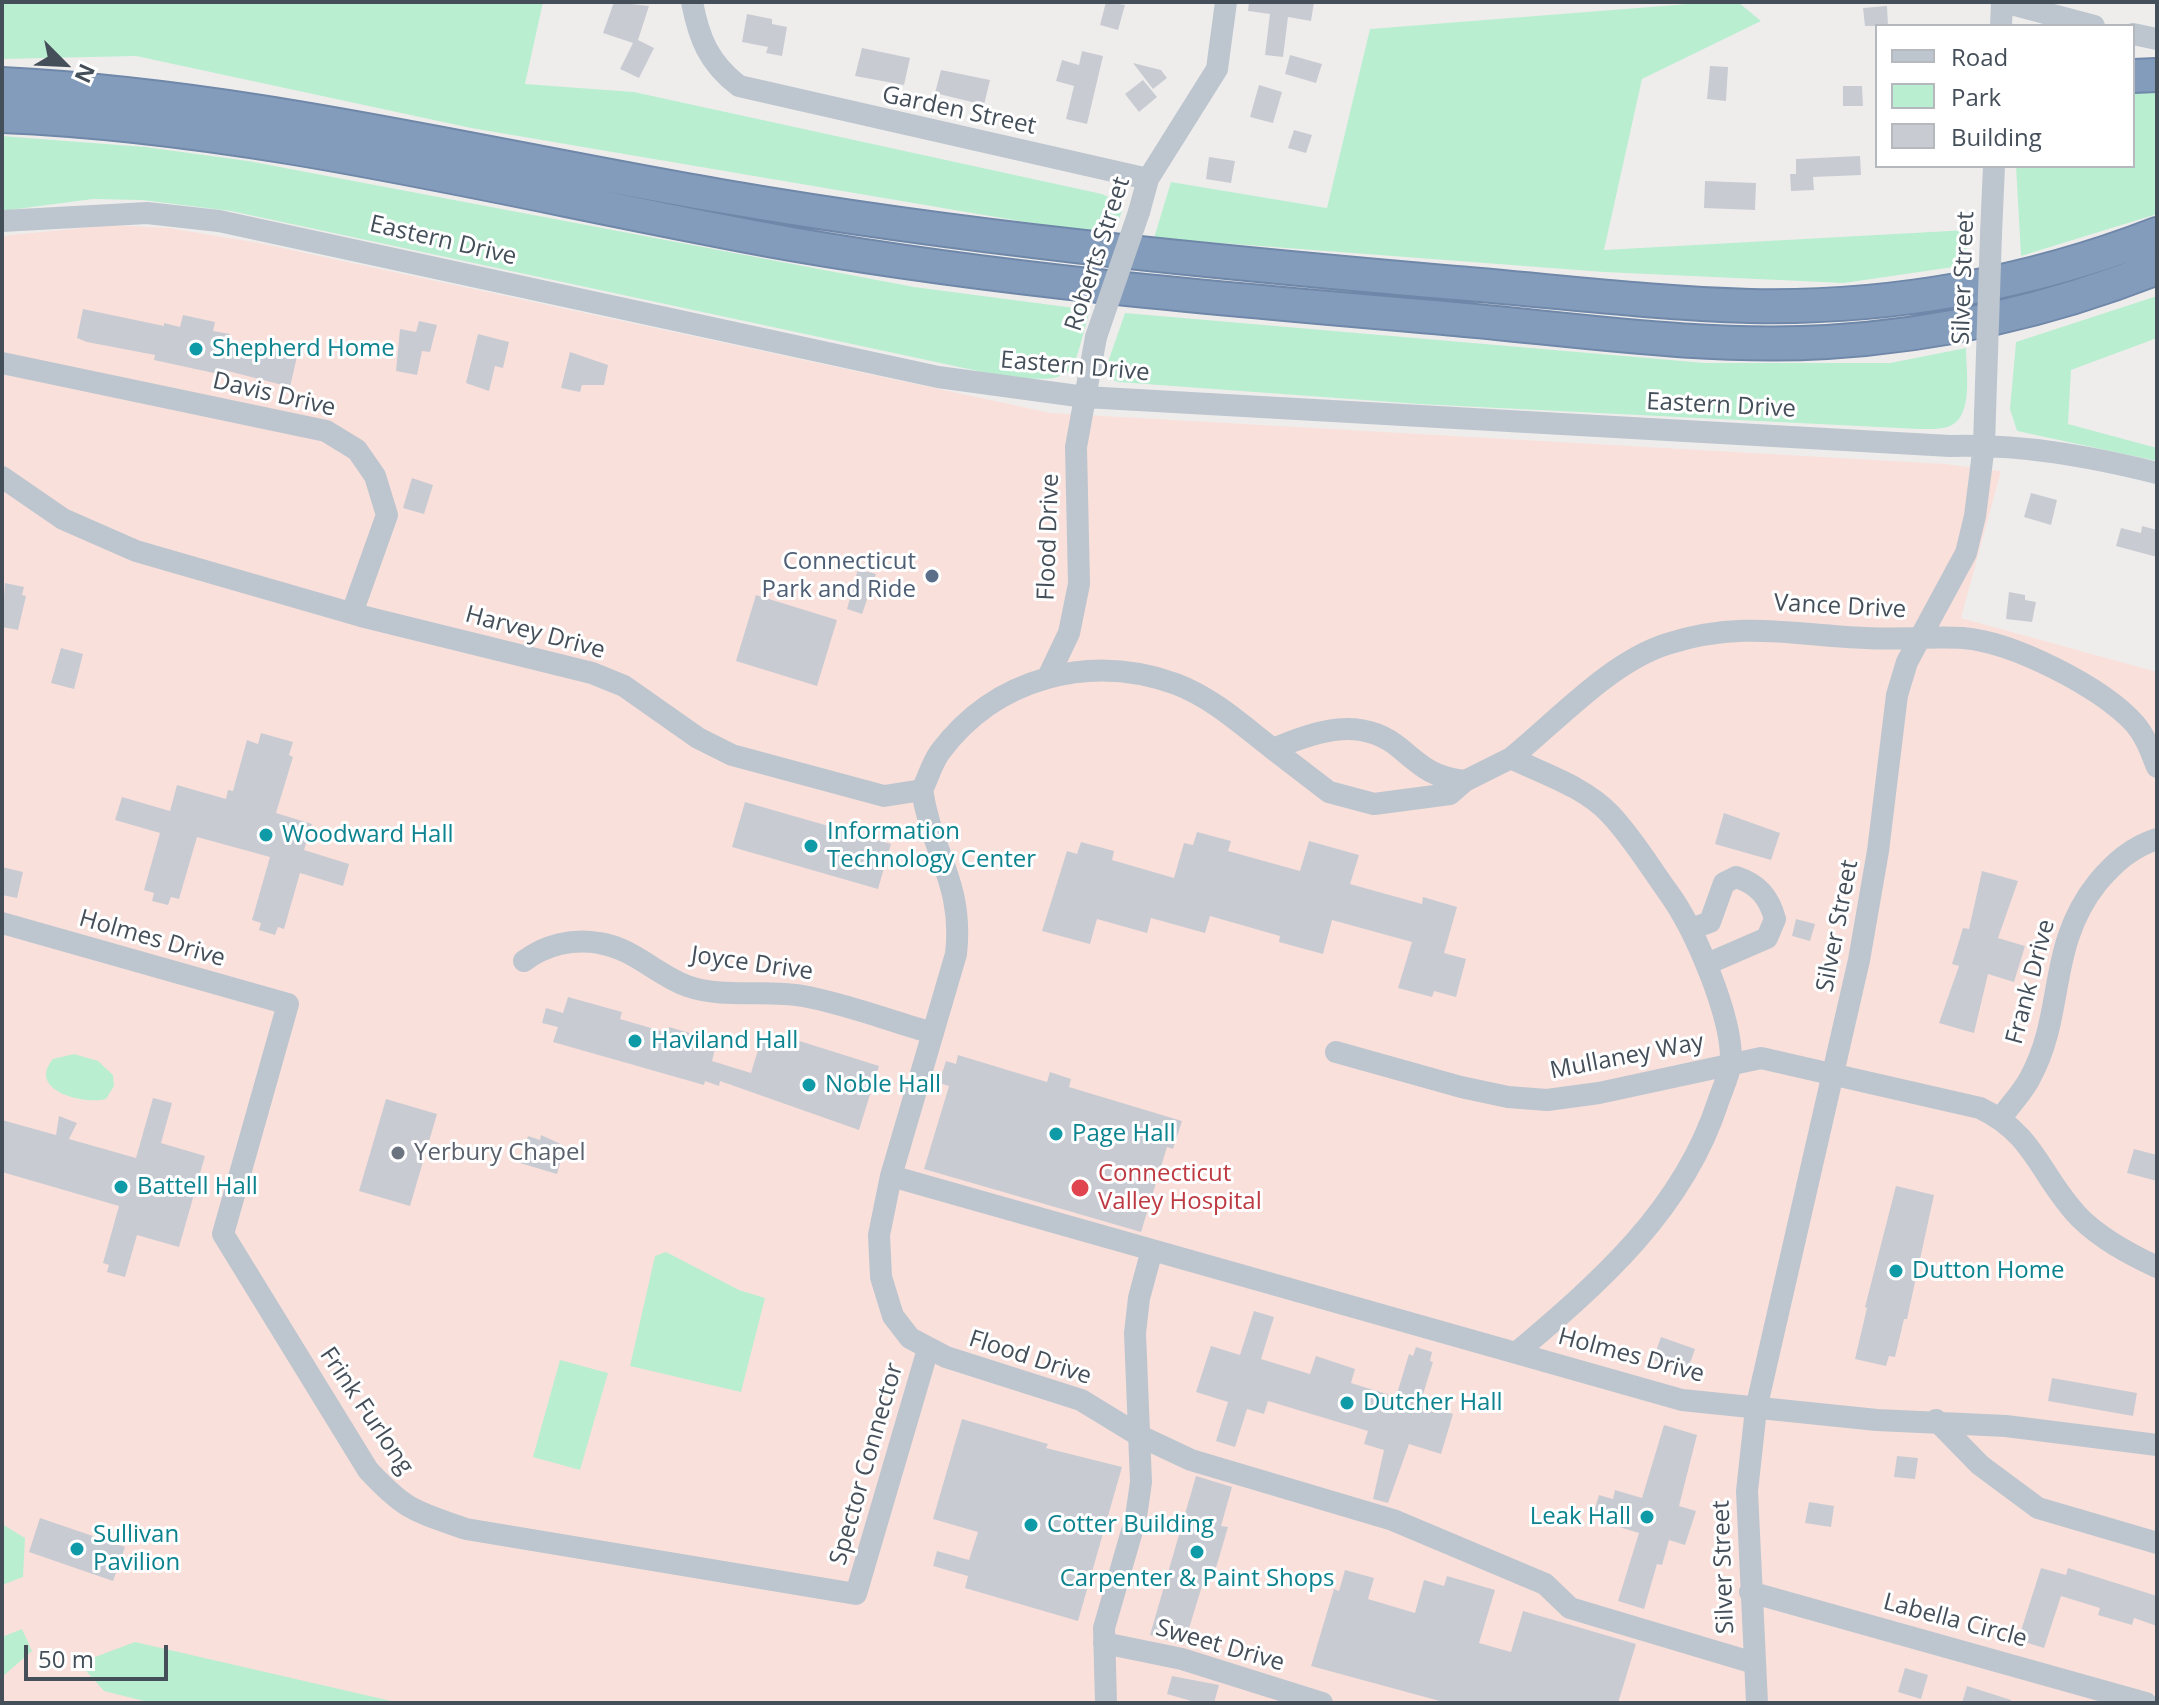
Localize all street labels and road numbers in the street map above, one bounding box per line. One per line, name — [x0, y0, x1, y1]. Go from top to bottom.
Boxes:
street label: Garden Street — [879, 81, 1039, 141]
street label: Roberts Street — [1060, 173, 1136, 335]
street label: Eastern Drive — [367, 210, 519, 272]
street label: Silver Street — [1947, 211, 1981, 345]
street label: Eastern Drive — [999, 346, 1151, 388]
street label: Davis Drive — [210, 367, 338, 423]
street label: Eastern Drive — [1646, 388, 1796, 424]
street label: Flood Drive — [1032, 473, 1066, 601]
street label: Vance Drive — [1773, 589, 1907, 625]
street label: Harvey Drive — [462, 601, 608, 665]
street label: Silver Street — [1811, 858, 1865, 994]
street label: Holmes Drive — [76, 904, 228, 974]
street label: Frank Drive — [2001, 917, 2061, 1047]
street label: Joyce Drive — [689, 941, 815, 987]
street label: Mullaney Way — [1548, 1028, 1706, 1086]
street label: Holmes Drive — [1555, 1323, 1707, 1389]
street label: Flood Drive — [965, 1325, 1095, 1391]
street label: Frink Furlong — [313, 1342, 419, 1480]
street label: Spector Connector — [824, 1360, 910, 1568]
street label: Silver Street — [1707, 1500, 1741, 1634]
street label: Labella Circle — [1880, 1588, 2030, 1654]
street label: Sweet Drive — [1152, 1614, 1288, 1678]

